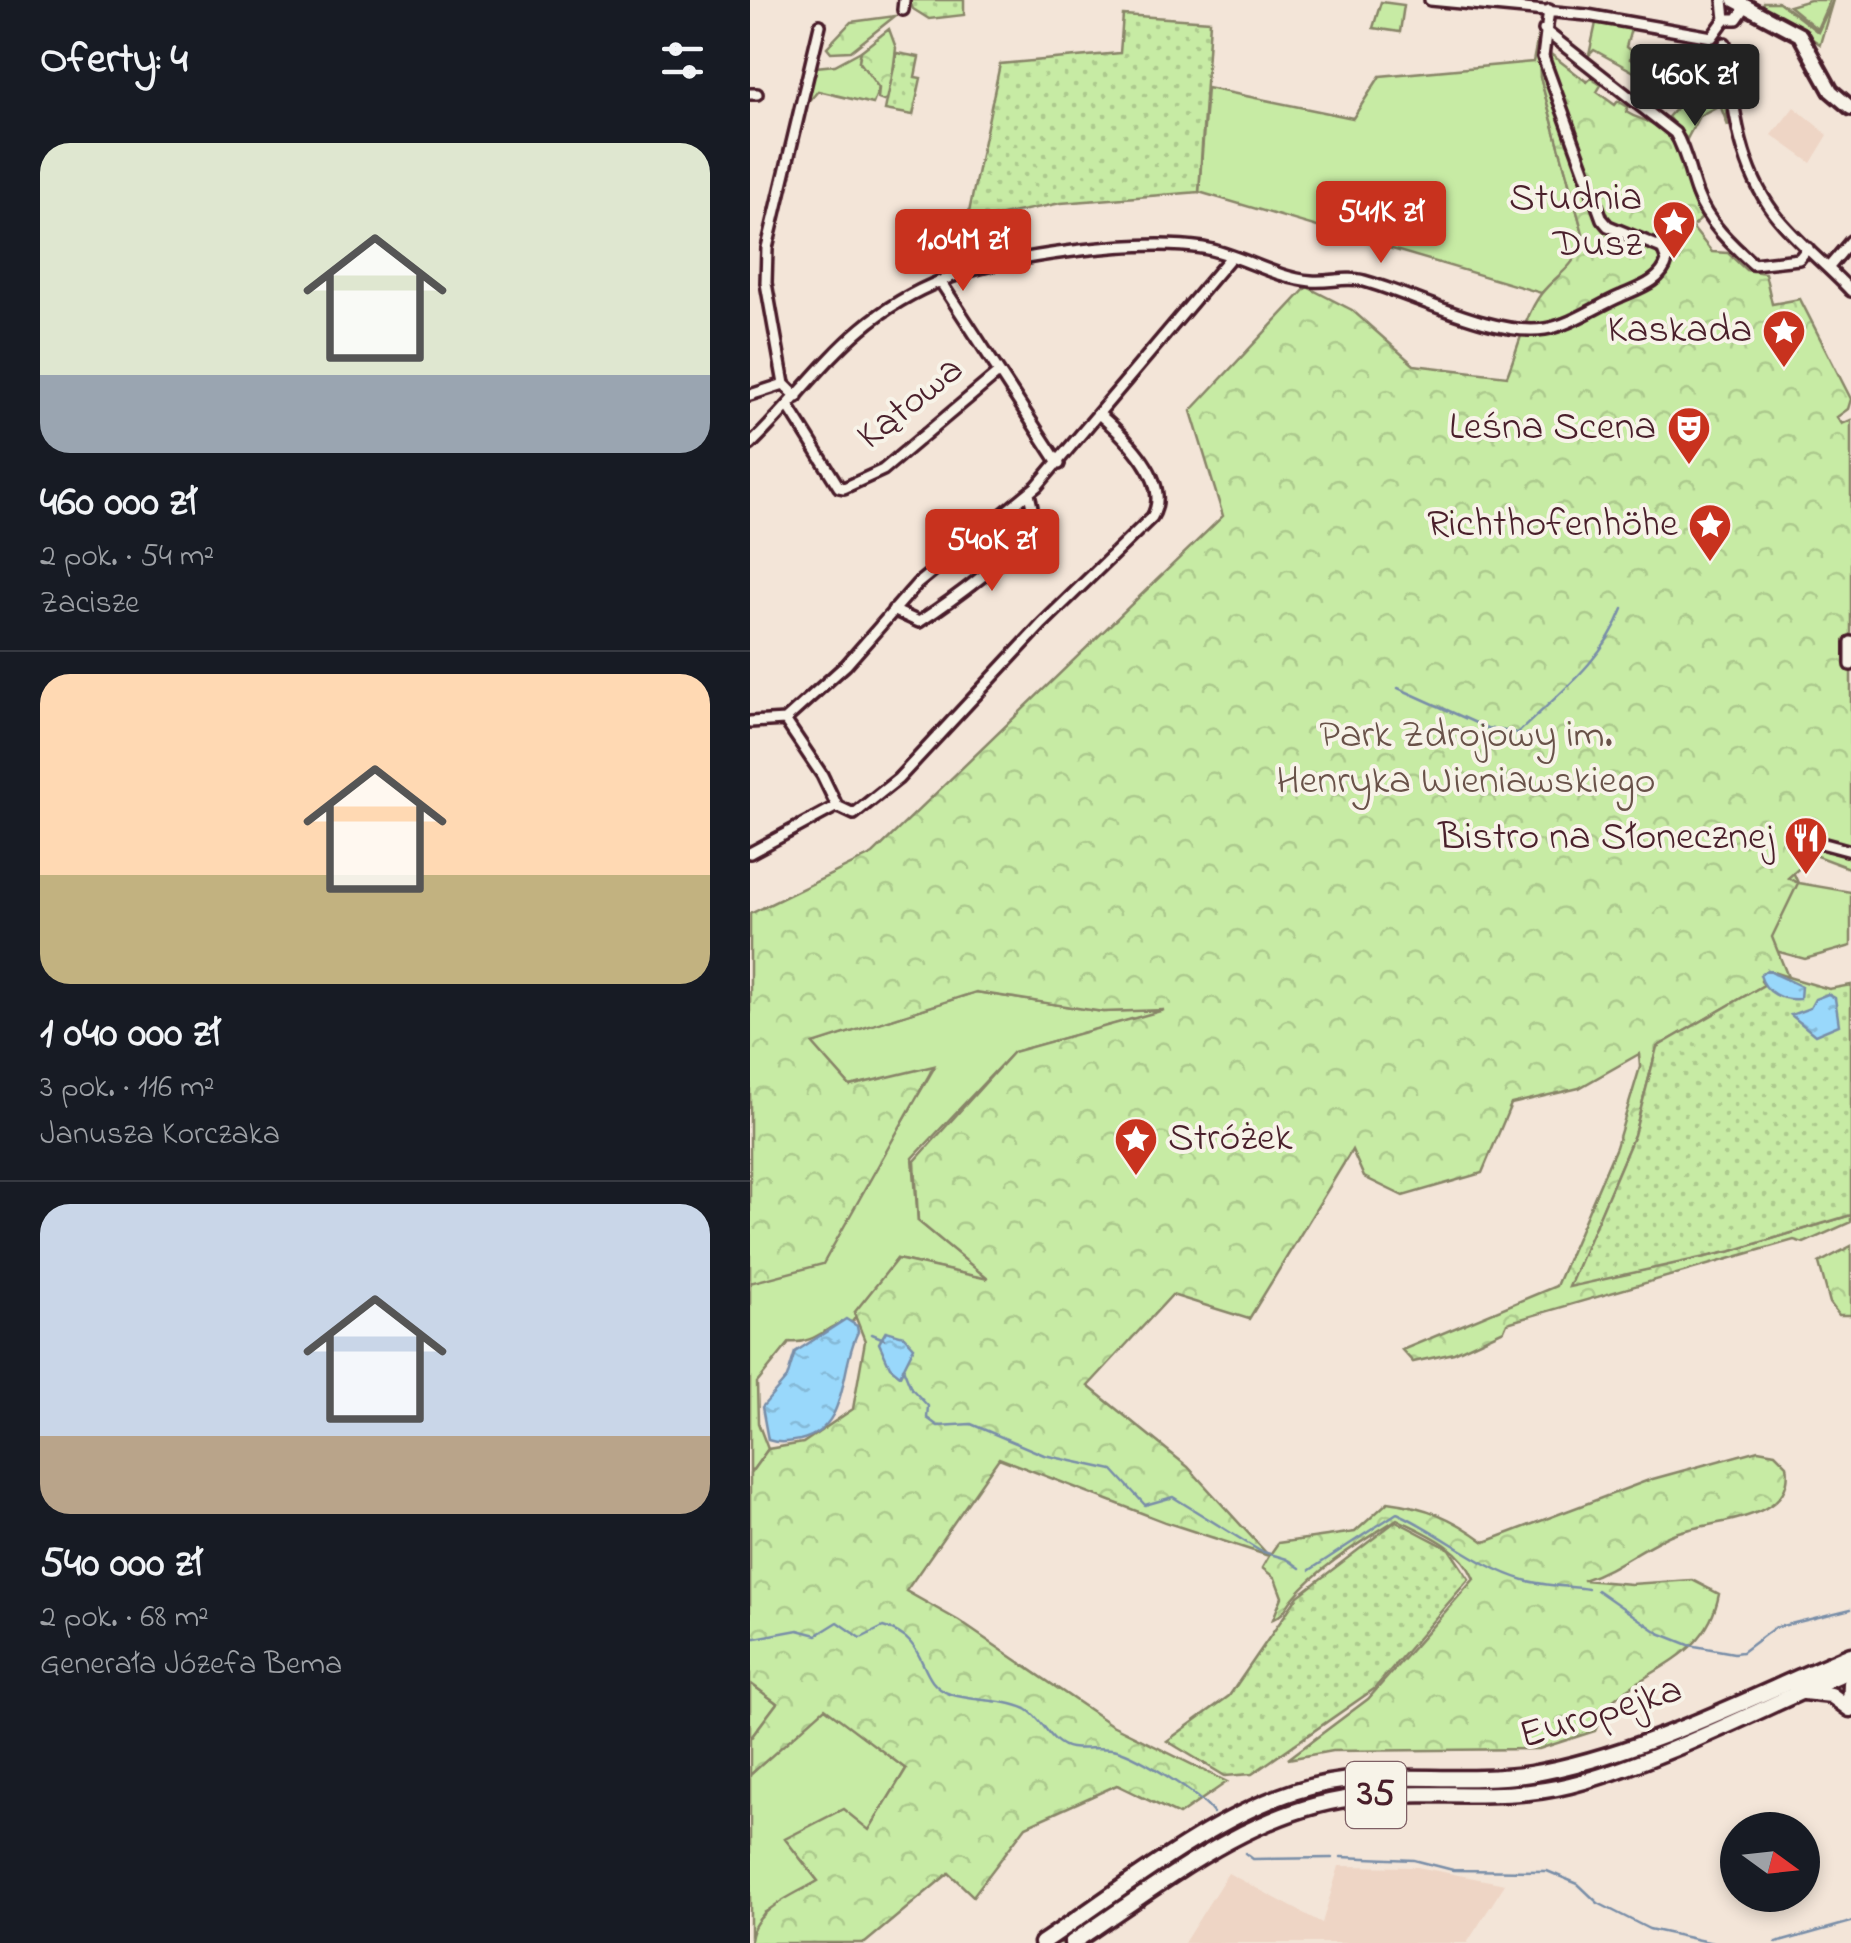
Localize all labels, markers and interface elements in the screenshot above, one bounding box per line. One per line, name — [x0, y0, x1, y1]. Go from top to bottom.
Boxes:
text: Oferty: 4 — [40, 30, 188, 91]
icon: filters — [655, 33, 710, 88]
pin: 460K zł — [1603, 44, 1787, 129]
text: 460K zł — [1652, 53, 1738, 100]
place label: Studnia Dusz — [1509, 170, 1642, 275]
pin: 541K zł — [1289, 181, 1473, 266]
text: 541K zł — [1338, 190, 1424, 237]
place icon: Studnia Dusz — [1651, 199, 1697, 260]
icon: home — [285, 208, 465, 388]
pin: 1.04M zł — [860, 209, 1066, 294]
text: 1.04M zł — [917, 218, 1009, 265]
place label: Kaskada — [1607, 302, 1752, 361]
place icon: Kaskada — [1761, 308, 1807, 369]
street label: Kątowa — [845, 342, 977, 466]
place label: Leśna Scena — [1449, 399, 1656, 458]
theatre icon: Leśna Scena — [1666, 405, 1712, 466]
text: 460 000 zł — [40, 473, 197, 534]
place label: Richthofenhöhe — [1427, 496, 1678, 555]
place icon: Richthofenhöhe — [1687, 502, 1733, 563]
pin: 540K zł — [900, 509, 1084, 594]
text: 540K zł — [947, 518, 1037, 565]
text: 2 pok. · 54 m² — [40, 534, 214, 581]
text: Zacisze — [40, 581, 139, 628]
park label: Park Zdrojowy im. Henryka Wieniawskiego — [1276, 707, 1656, 812]
icon: home — [285, 739, 465, 919]
place label: Bistro na Słonecznej — [1437, 809, 1775, 868]
restaurant icon: Bistro na Słonecznej — [1783, 815, 1829, 876]
text: 1 040 000 zł — [40, 1004, 220, 1065]
text: 3 pok. · 116 m² — [40, 1065, 214, 1112]
place label: Stróżek — [1168, 1110, 1293, 1169]
text: Janusza Korczaka — [40, 1112, 280, 1159]
place icon: Stróżek — [1113, 1116, 1159, 1177]
icon: home — [285, 1269, 465, 1449]
text: 540 000 zł — [40, 1534, 202, 1595]
text: 2 pok. · 68 m² — [40, 1595, 209, 1642]
text: Generała Józefa Bema — [40, 1642, 342, 1689]
street label: Europejka — [1513, 1661, 1689, 1767]
road number: 35 — [1346, 1762, 1406, 1828]
north arrow — [1720, 1812, 1820, 1912]
map controls — [1720, 1812, 1820, 1912]

